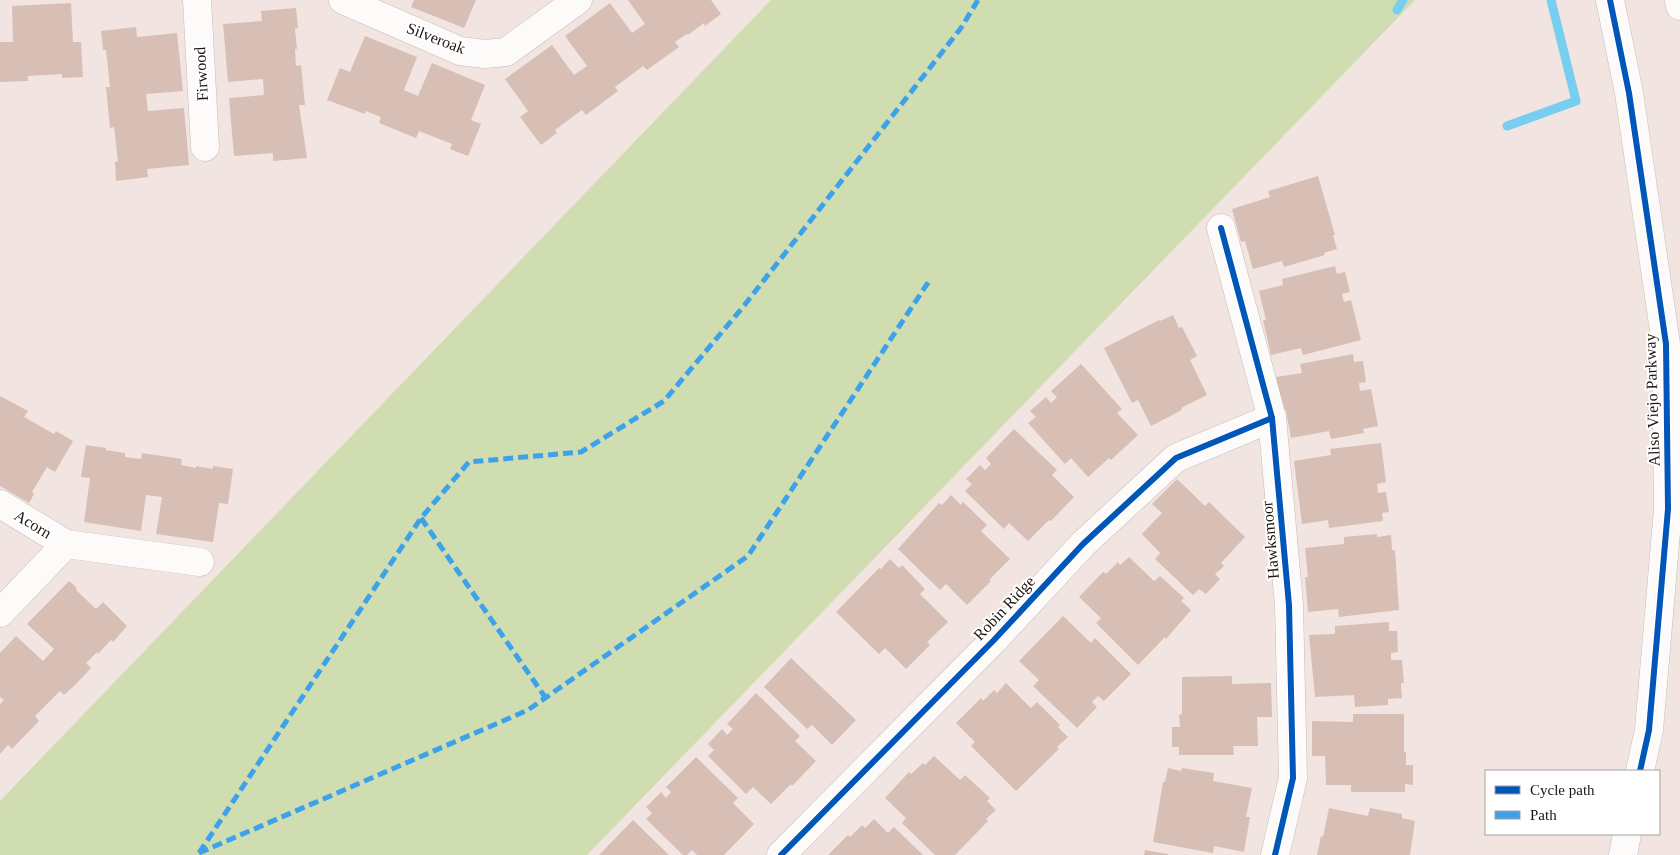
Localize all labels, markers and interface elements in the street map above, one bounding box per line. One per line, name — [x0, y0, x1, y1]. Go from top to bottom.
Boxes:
street label: Silveroak — [404, 19, 468, 57]
street label: Firwood — [191, 46, 211, 102]
street label: Aliso Viejo Parkway — [1641, 333, 1664, 467]
street label: Hawksmoor — [1258, 500, 1282, 580]
street label: Acorn — [11, 506, 55, 542]
street label: Robin Ridge — [970, 572, 1039, 644]
legend — [1485, 770, 1660, 835]
text: Cycle path — [1530, 782, 1595, 798]
text: Path — [1530, 807, 1557, 823]

